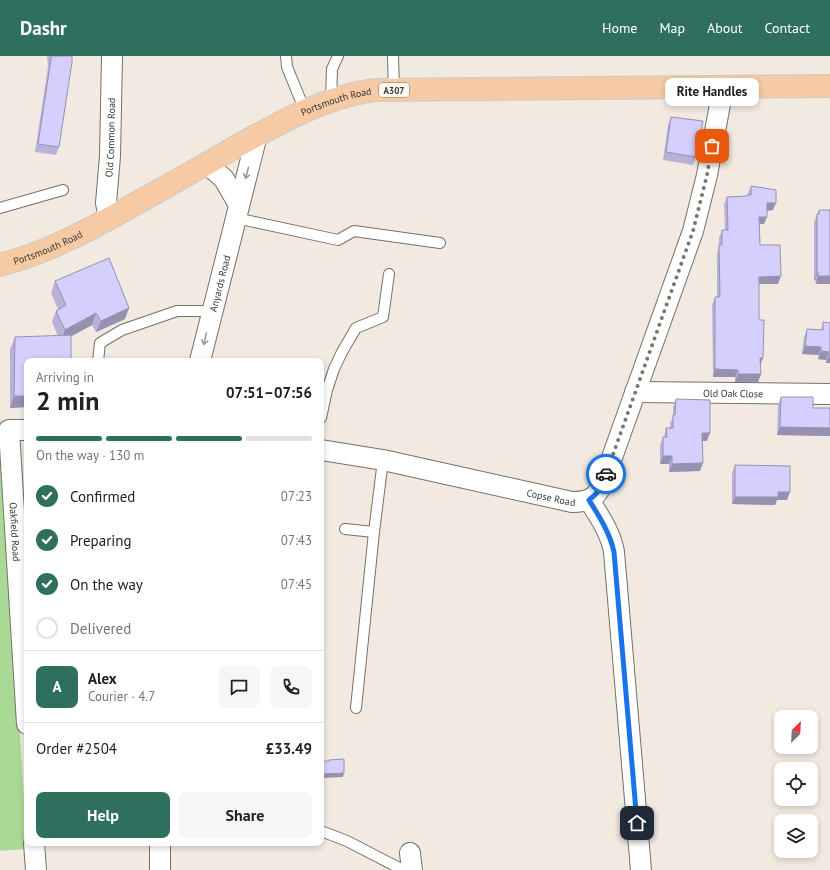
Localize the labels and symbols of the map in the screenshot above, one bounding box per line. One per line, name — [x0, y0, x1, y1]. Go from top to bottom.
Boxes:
callout: Rite Handles — [665, 78, 759, 106]
road number: A307 — [379, 83, 409, 97]
street label: Portsmouth Road — [298, 84, 372, 119]
street label: Old Common Road — [102, 98, 118, 178]
pin — [695, 129, 729, 163]
one-way arrow — [243, 166, 251, 179]
street label: Portsmouth Road — [12, 227, 84, 267]
street label: Anyards Road — [206, 254, 233, 313]
one-way arrow — [201, 332, 208, 345]
street label: Old Oak Close — [703, 386, 763, 400]
courier — [586, 454, 626, 494]
street label: Copse Road — [526, 486, 575, 509]
street label: Oakfield Road — [7, 502, 24, 562]
north arrow — [774, 710, 818, 754]
pin — [620, 806, 654, 840]

